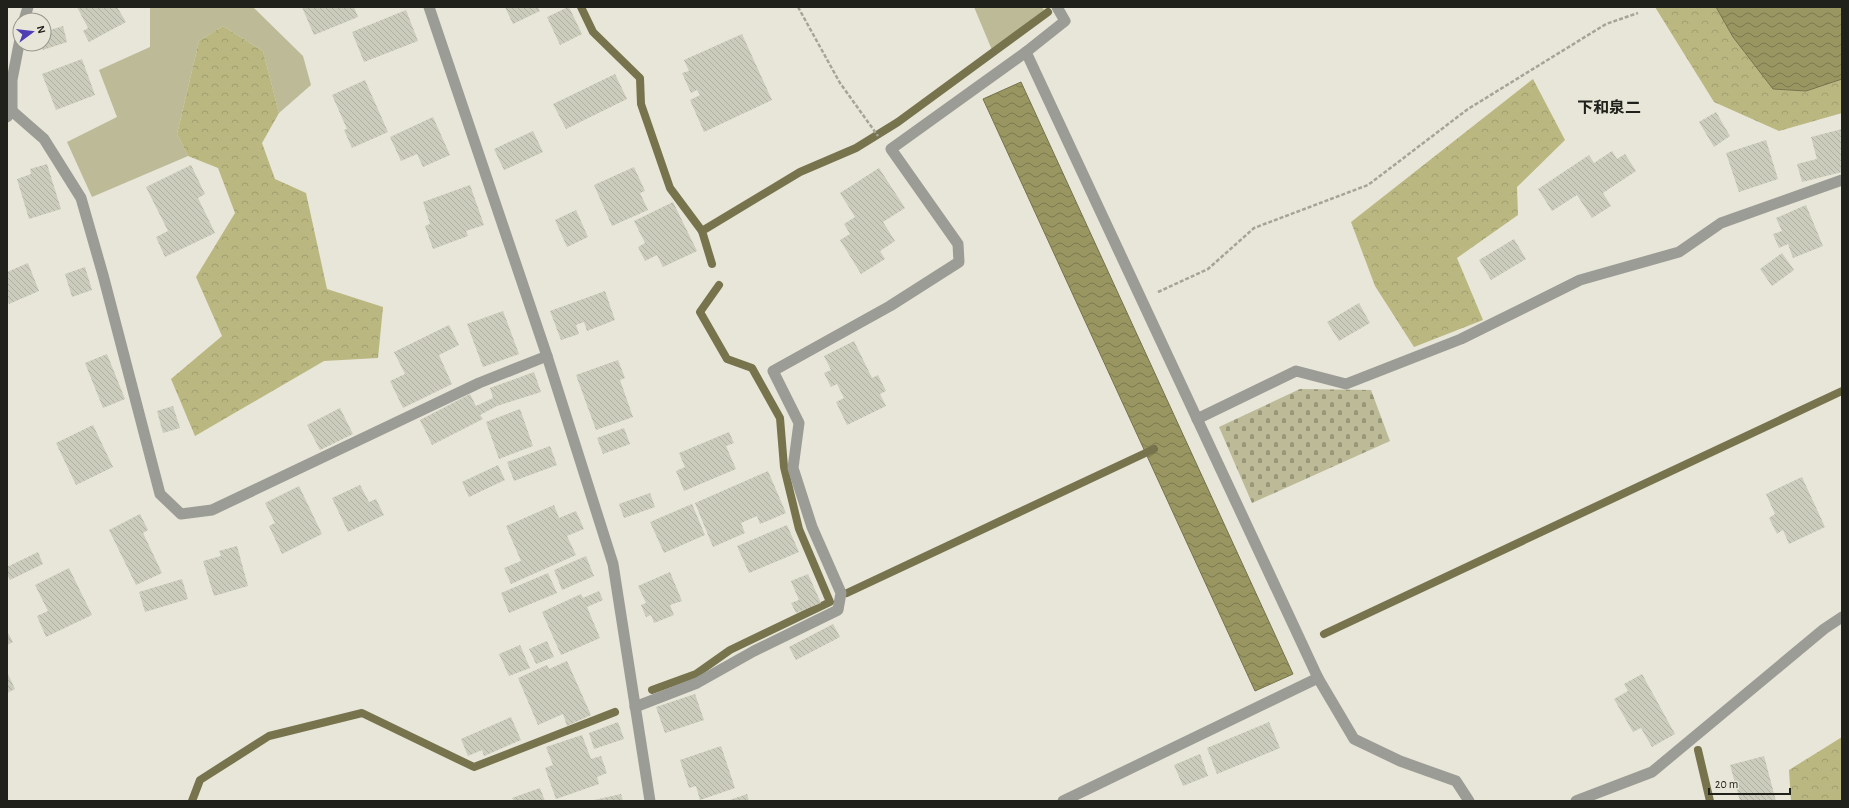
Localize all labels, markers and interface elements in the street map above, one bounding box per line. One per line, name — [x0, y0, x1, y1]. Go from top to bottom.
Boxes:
north arrow — [12, 12, 52, 52]
text: N — [35, 24, 47, 35]
district label: 下和泉二 — [1577, 99, 1641, 116]
scale bar — [1709, 770, 1790, 796]
text: 20 m — [1715, 778, 1738, 790]

